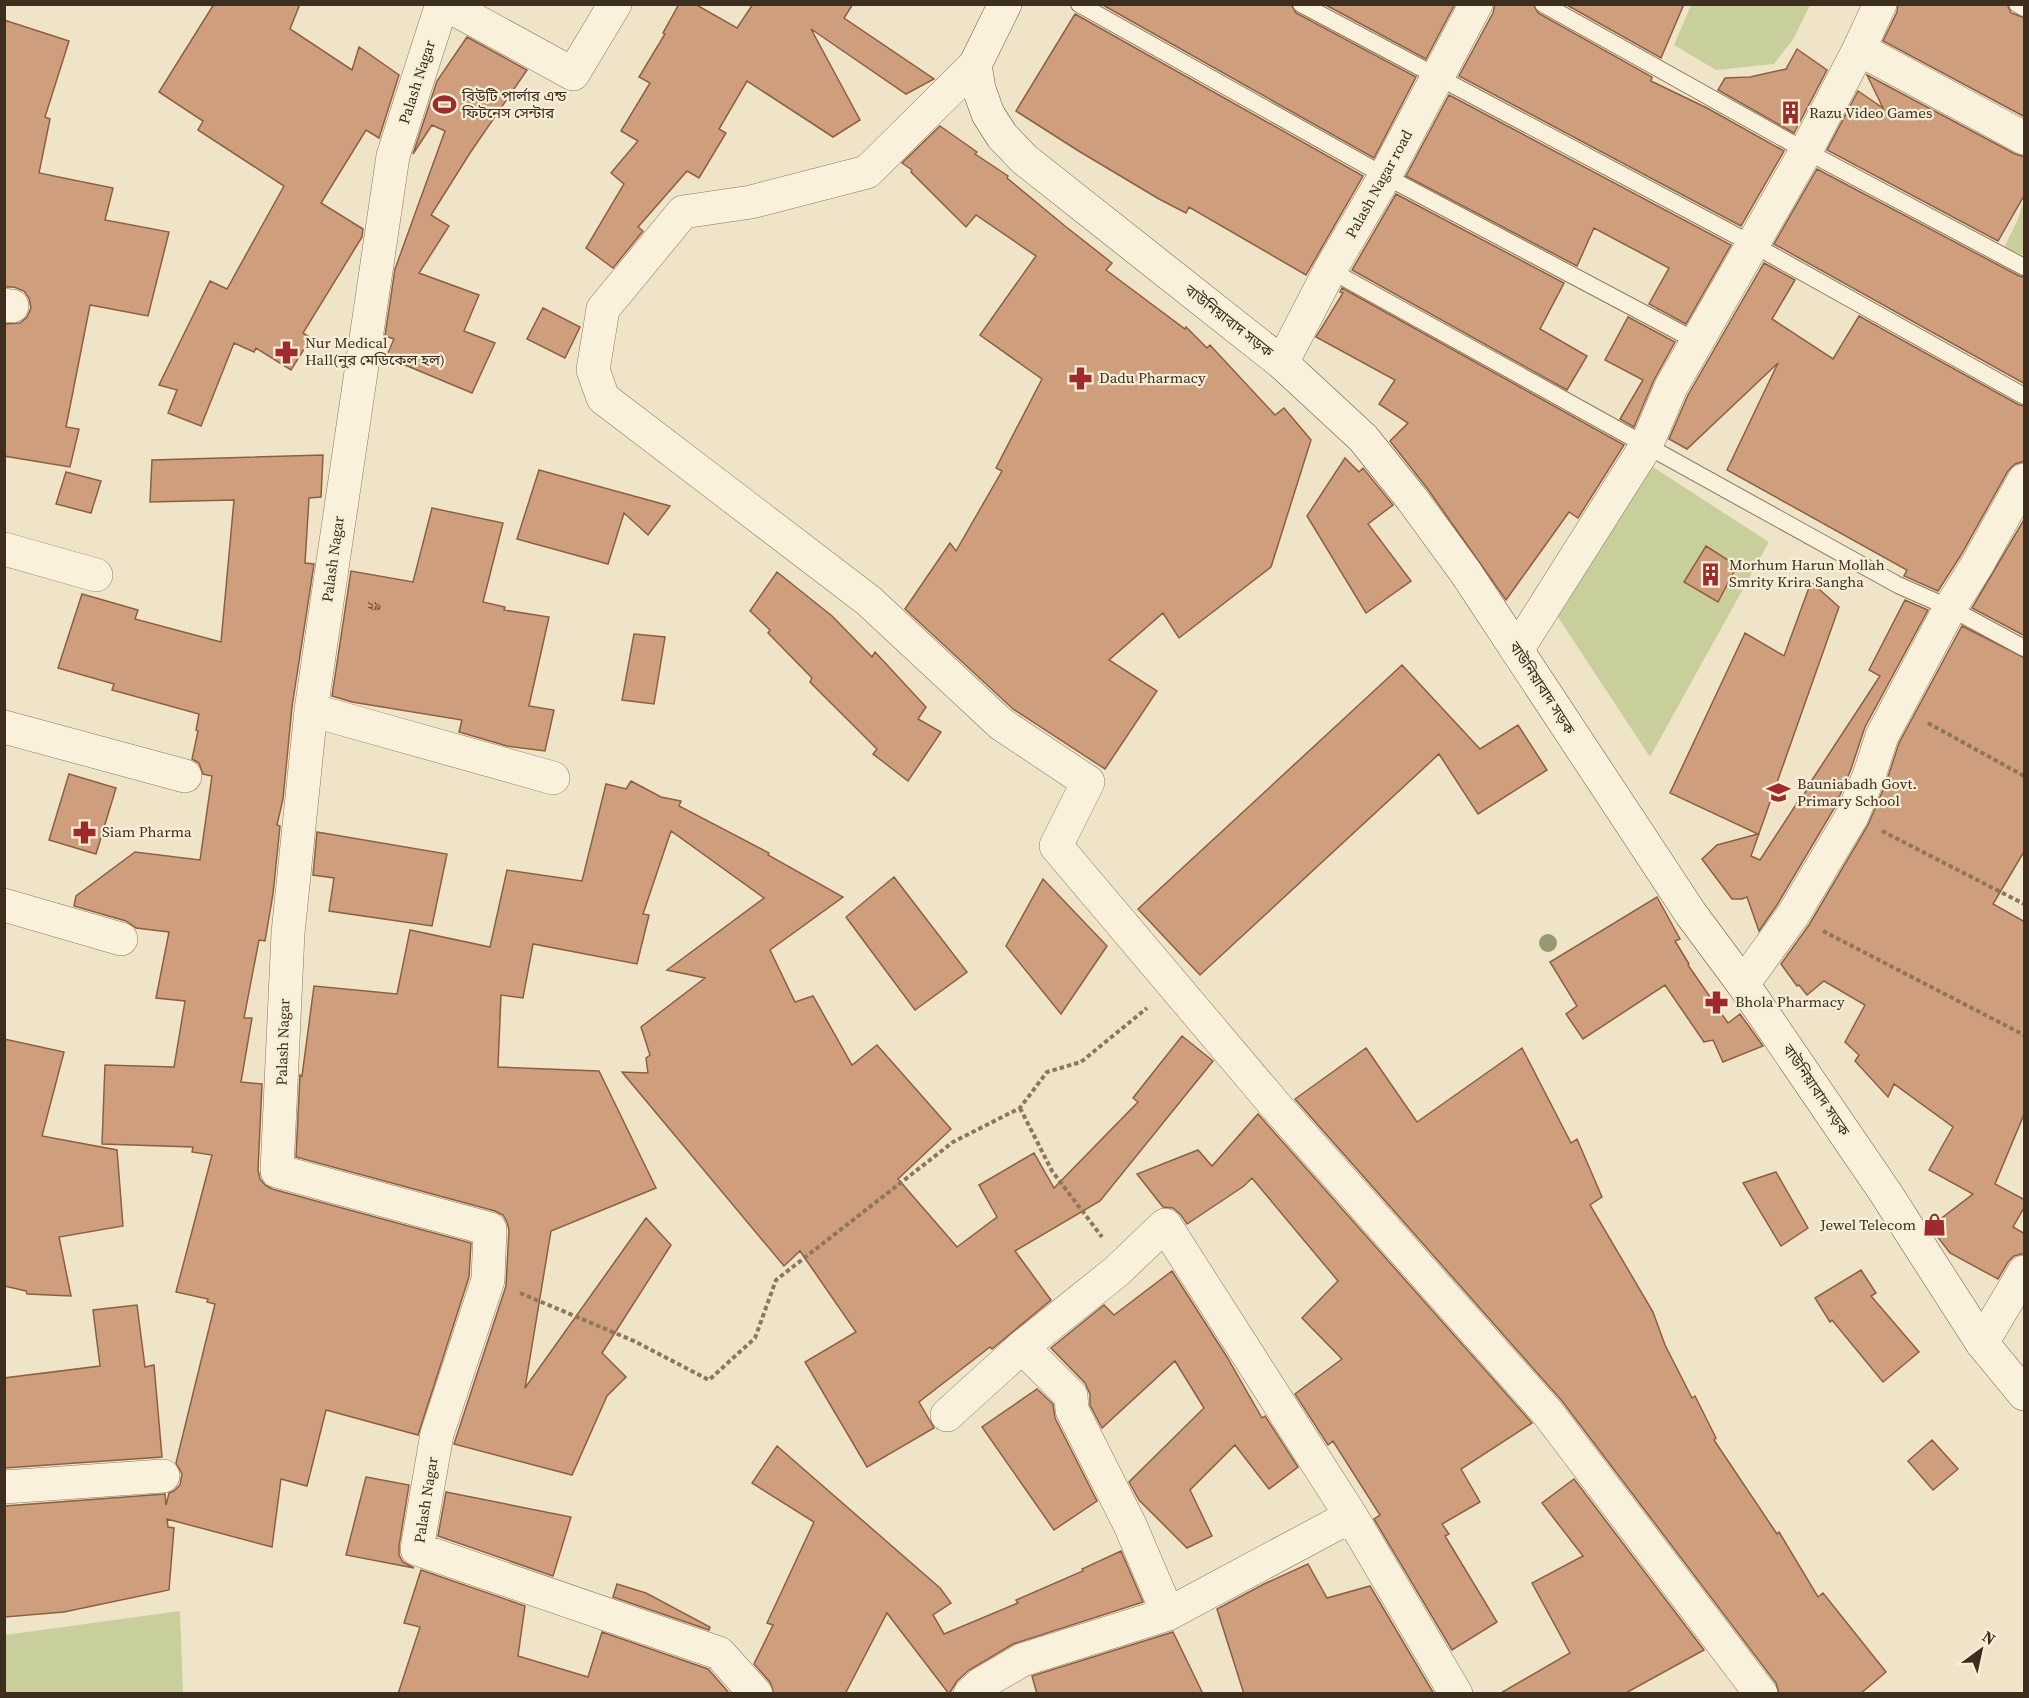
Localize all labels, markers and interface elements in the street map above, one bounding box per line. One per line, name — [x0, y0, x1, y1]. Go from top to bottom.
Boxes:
street label: Palash Nagar — [393, 37, 440, 126]
place label: বিউটি পার্লার এন্ড ফিটনেস সেন্টার — [461, 85, 567, 123]
sports icon: বিউটি পার্লার এন্ড ফিটনেস সেন্টার — [431, 92, 457, 118]
building icon: Razu Video Games — [1778, 100, 1804, 126]
place label: Razu Video Games — [1809, 102, 1933, 123]
street label: Palash Nagar road — [1340, 125, 1417, 242]
street label: বাউনিয়াবাদ সড়ক — [1180, 279, 1279, 362]
place label: Nur Medical Hall(নুর মেডিকেল হল) — [305, 332, 445, 370]
pharmacy icon: Nur Medical Hall(নুর মেডিকেল হল) — [274, 339, 300, 365]
pharmacy icon: Dadu Pharmacy — [1068, 365, 1094, 391]
place label: Dadu Pharmacy — [1099, 367, 1206, 388]
street label: Palash Nagar — [316, 514, 349, 603]
place label: Morhum Harun Mollah Smrity Krira Sangha — [1729, 554, 1885, 592]
building icon: Morhum Harun Mollah Smrity Krira Sangha — [1698, 561, 1724, 587]
house number: ২৯ — [367, 598, 381, 614]
street label: বাউনিয়াবাদ সড়ক — [1504, 636, 1581, 739]
place label: Bauniabadh Govt. Primary School — [1797, 773, 1917, 811]
school or university icon: Bauniabadh Govt. Primary School — [1766, 780, 1792, 806]
pharmacy icon: Siam Pharma — [71, 819, 97, 845]
place label: Siam Pharma — [102, 821, 192, 842]
pharmacy icon: Bhola Pharmacy — [1704, 989, 1730, 1015]
place label: Bhola Pharmacy — [1735, 991, 1845, 1012]
street label: Palash Nagar — [270, 997, 295, 1086]
street label: বাউনিয়াবাদ সড়ক — [1777, 1039, 1855, 1141]
shop icon: Jewel Telecom — [1921, 1212, 1947, 1238]
place label: Jewel Telecom — [1819, 1214, 1916, 1235]
street label: Palash Nagar — [408, 1455, 443, 1545]
north arrow — [1951, 1620, 2011, 1680]
text: N — [1978, 1625, 2000, 1650]

